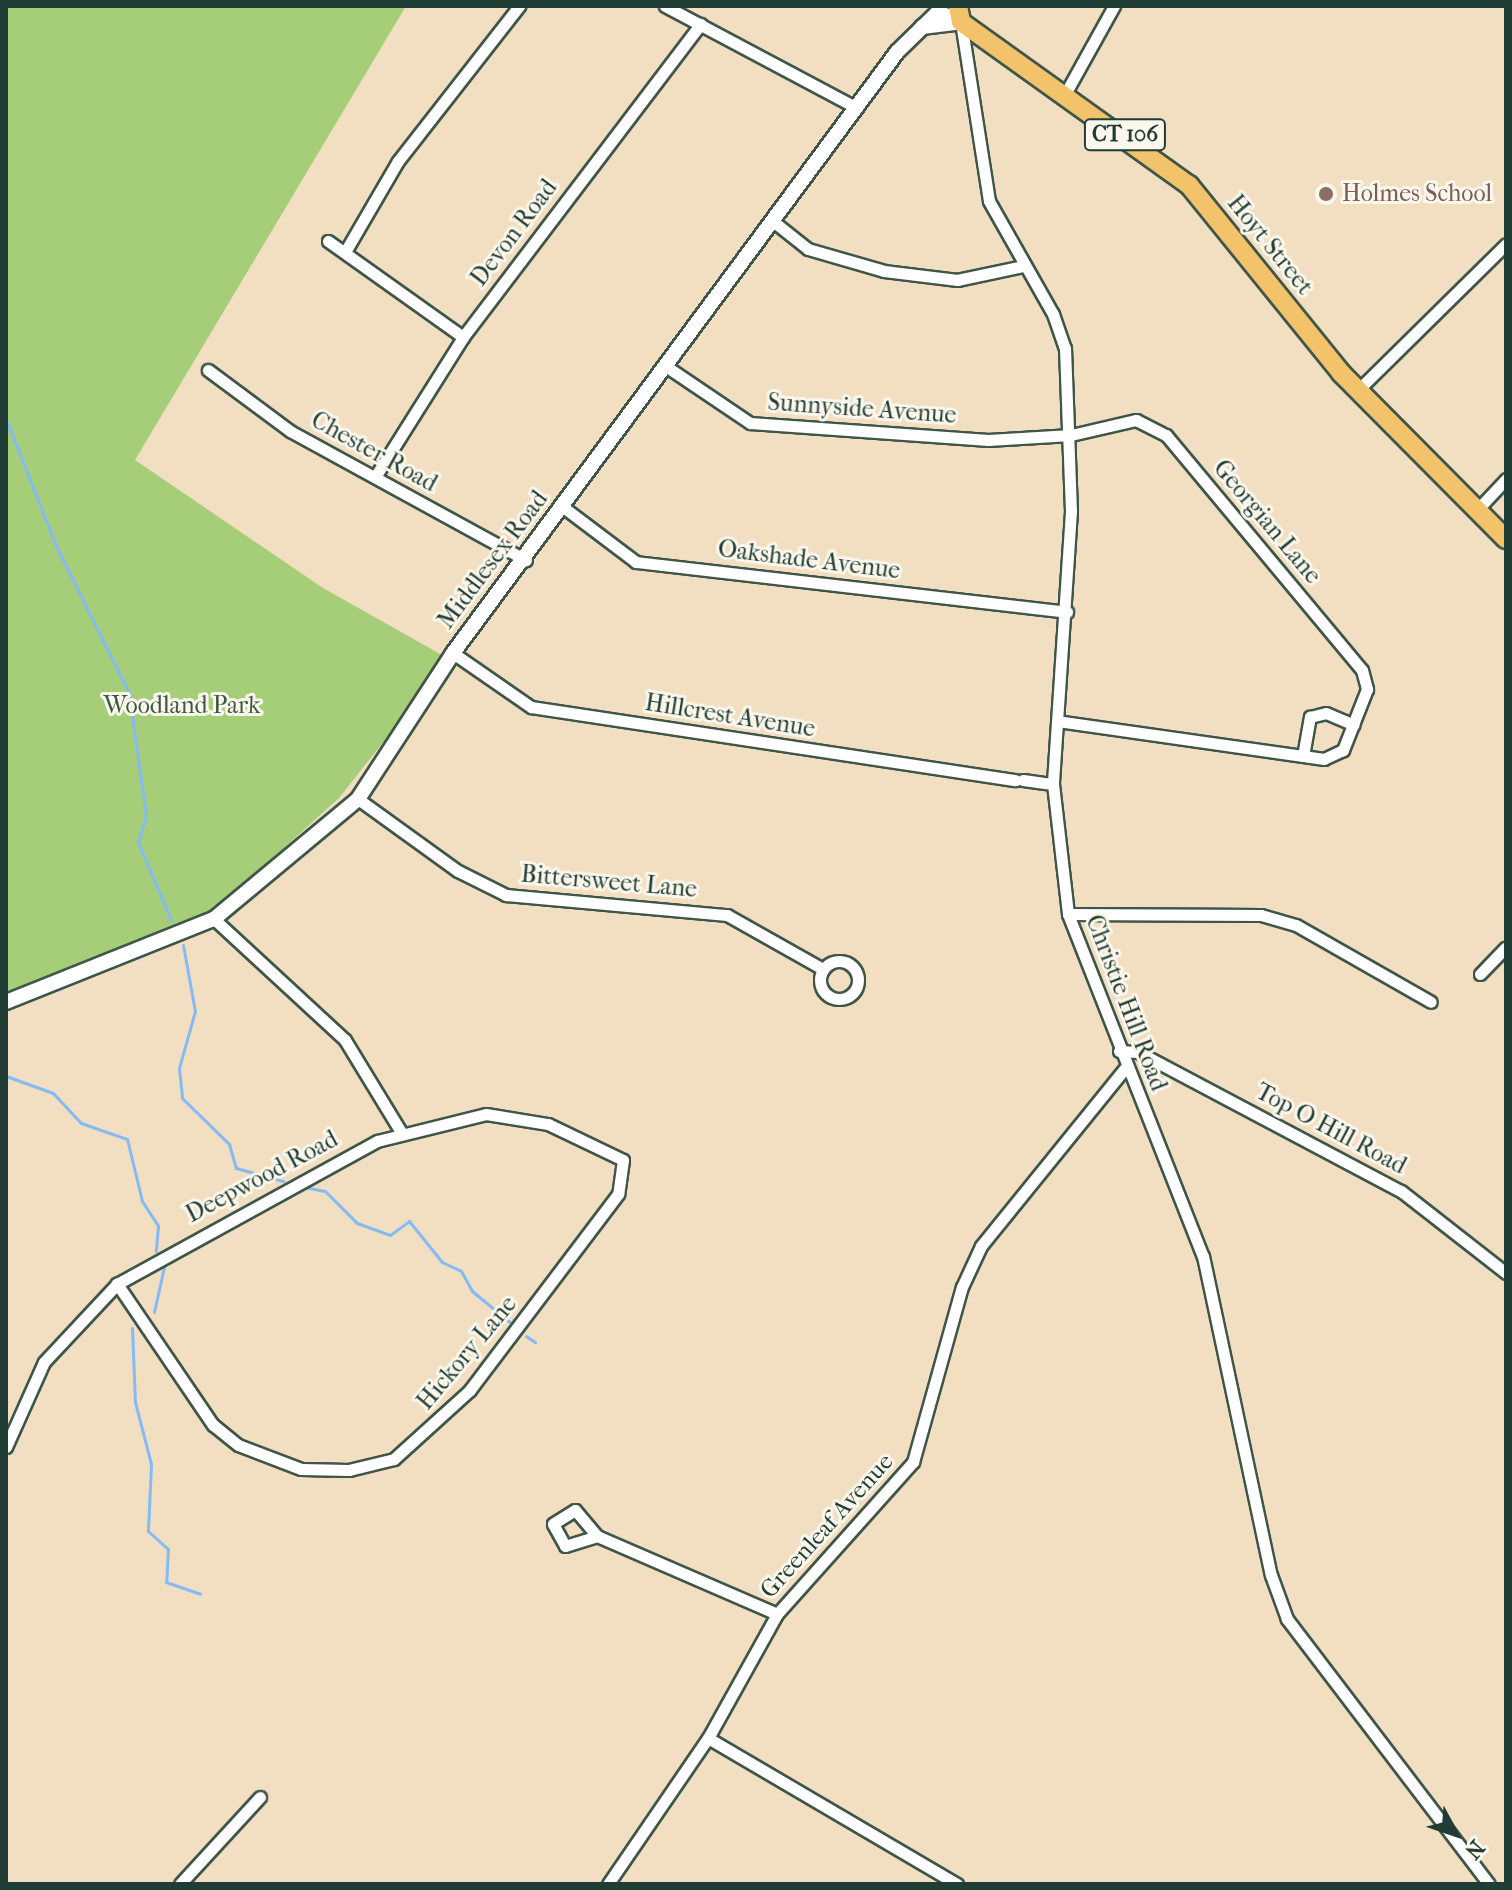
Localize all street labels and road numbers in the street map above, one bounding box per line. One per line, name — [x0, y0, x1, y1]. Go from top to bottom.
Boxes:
road number: CT 106 — [1083, 117, 1167, 153]
street label: Devon Road — [465, 174, 563, 292]
street label: Hoyt Street — [1221, 189, 1319, 301]
street label: Sunnyside Avenue — [767, 388, 957, 430]
street label: Chester Road — [306, 406, 442, 498]
street label: Georgian Lane — [1207, 454, 1327, 590]
street label: Middlesex Road — [432, 485, 554, 635]
street label: Oakshade Avenue — [716, 535, 902, 585]
street label: Hillcrest Avenue — [643, 688, 817, 744]
street label: Bittersweet Lane — [520, 860, 698, 904]
street label: Christie Hill Road — [1079, 911, 1173, 1095]
street label: Top O Hill Road — [1251, 1077, 1411, 1181]
street label: Deepwood Road — [181, 1125, 343, 1229]
street label: Hickory Lane — [411, 1290, 523, 1416]
street label: Greenleaf Avenue — [755, 1448, 899, 1604]

